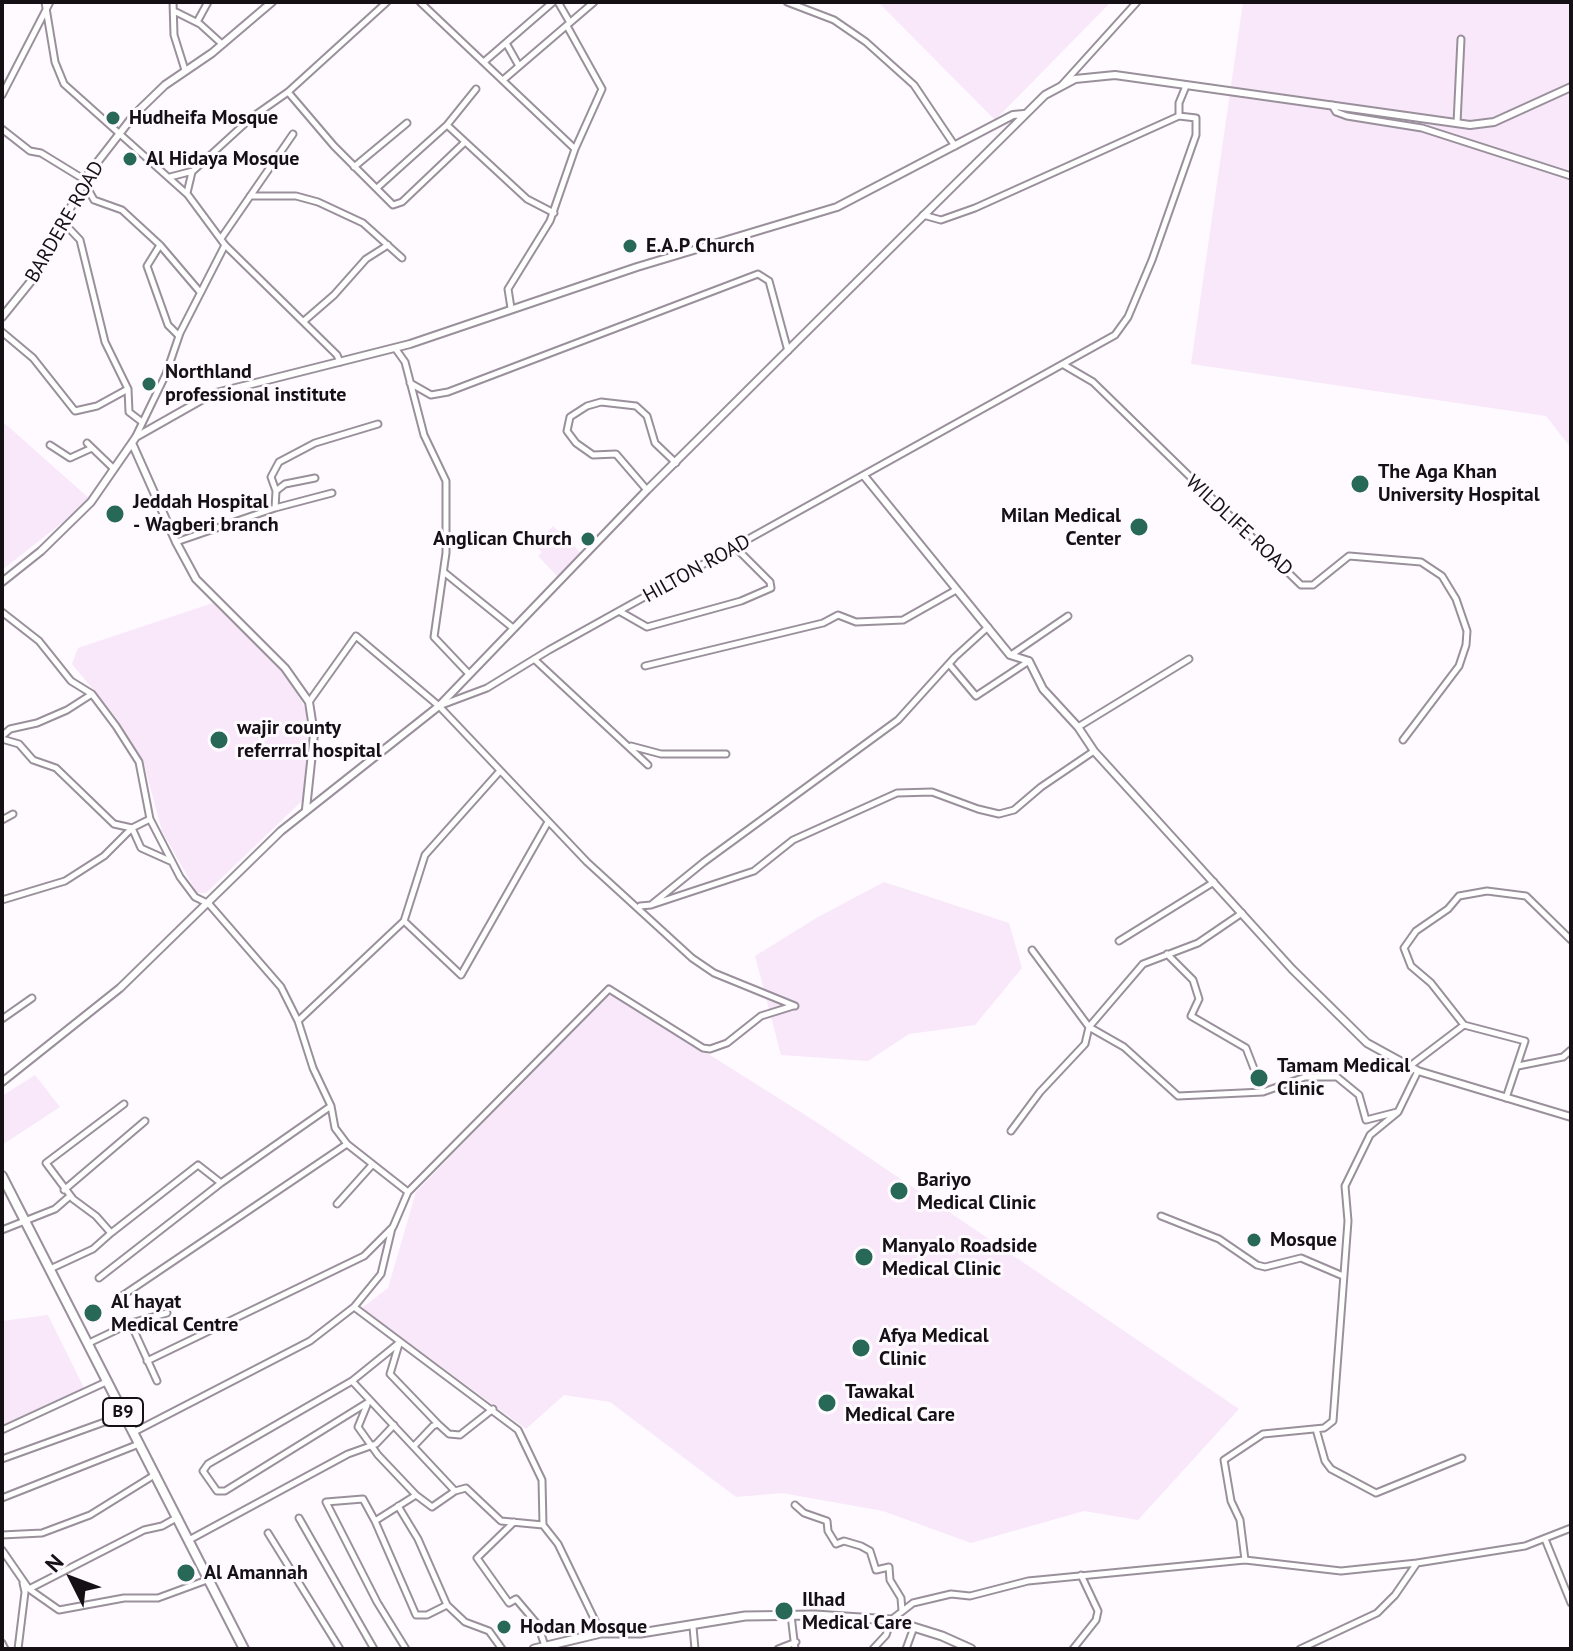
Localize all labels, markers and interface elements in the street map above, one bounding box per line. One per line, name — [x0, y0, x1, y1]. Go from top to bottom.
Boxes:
place label: Hudheifa Mosque — [129, 106, 278, 130]
marker: Hudheifa Mosque — [104, 109, 122, 127]
place label: Al Hidaya Mosque — [146, 147, 299, 171]
marker: Al Hidaya Mosque — [121, 150, 139, 168]
street label: BARDERE ROAD — [21, 157, 109, 287]
place label: E.A.P Church — [646, 234, 755, 258]
marker: E.A.P Church — [621, 237, 639, 255]
place label: Northland professional institute — [165, 360, 346, 407]
marker: Northland professional institute — [140, 375, 158, 393]
place label: The Aga Khan University Hospital — [1378, 460, 1540, 507]
street label: WILDLIFE ROAD — [1181, 470, 1297, 582]
marker: The Aga Khan University Hospital — [1349, 473, 1371, 495]
place label: Jeddah Hospital - Wagberi branch — [133, 490, 279, 537]
marker: Jeddah Hospital - Wagberi branch — [104, 503, 126, 525]
place label: Milan Medical Center — [1001, 504, 1121, 551]
marker: Milan Medical Center — [1128, 516, 1150, 538]
place label: Anglican Church — [433, 527, 572, 551]
marker: Anglican Church — [579, 530, 597, 548]
street label: HILTON ROAD — [639, 530, 755, 608]
place label: wajir county referrral hospital — [237, 716, 382, 763]
marker: wajir county referrral hospital — [208, 729, 230, 751]
place label: Tamam Medical Clinic — [1277, 1054, 1410, 1101]
marker: Tamam Medical Clinic — [1248, 1067, 1270, 1089]
place label: Bariyo Medical Clinic — [917, 1168, 1036, 1215]
marker: Bariyo Medical Clinic — [888, 1180, 910, 1202]
place label: Mosque — [1270, 1228, 1337, 1252]
marker: Mosque — [1245, 1231, 1263, 1249]
place label: Manyalo Roadside Medical Clinic — [882, 1234, 1037, 1281]
marker: Manyalo Roadside Medical Clinic — [853, 1246, 875, 1268]
place label: Al hayat Medical Centre — [111, 1290, 239, 1337]
marker: Al hayat Medical Centre — [82, 1302, 104, 1324]
place label: Afya Medical Clinic — [879, 1324, 989, 1371]
marker: Afya Medical Clinic — [850, 1337, 872, 1359]
place label: Tawakal Medical Care — [845, 1380, 955, 1427]
marker: Tawakal Medical Care — [816, 1392, 838, 1414]
road number: B9 — [103, 1398, 143, 1426]
north arrow — [32, 1539, 112, 1619]
text: N — [39, 1548, 69, 1578]
place label: Al Amannah — [204, 1561, 308, 1585]
marker: Al Amannah — [175, 1562, 197, 1584]
place label: Ilhad Medical Care — [802, 1588, 912, 1635]
marker: Ilhad Medical Care — [773, 1600, 795, 1622]
place label: Hodan Mosque — [520, 1615, 647, 1639]
marker: Hodan Mosque — [495, 1618, 513, 1636]

